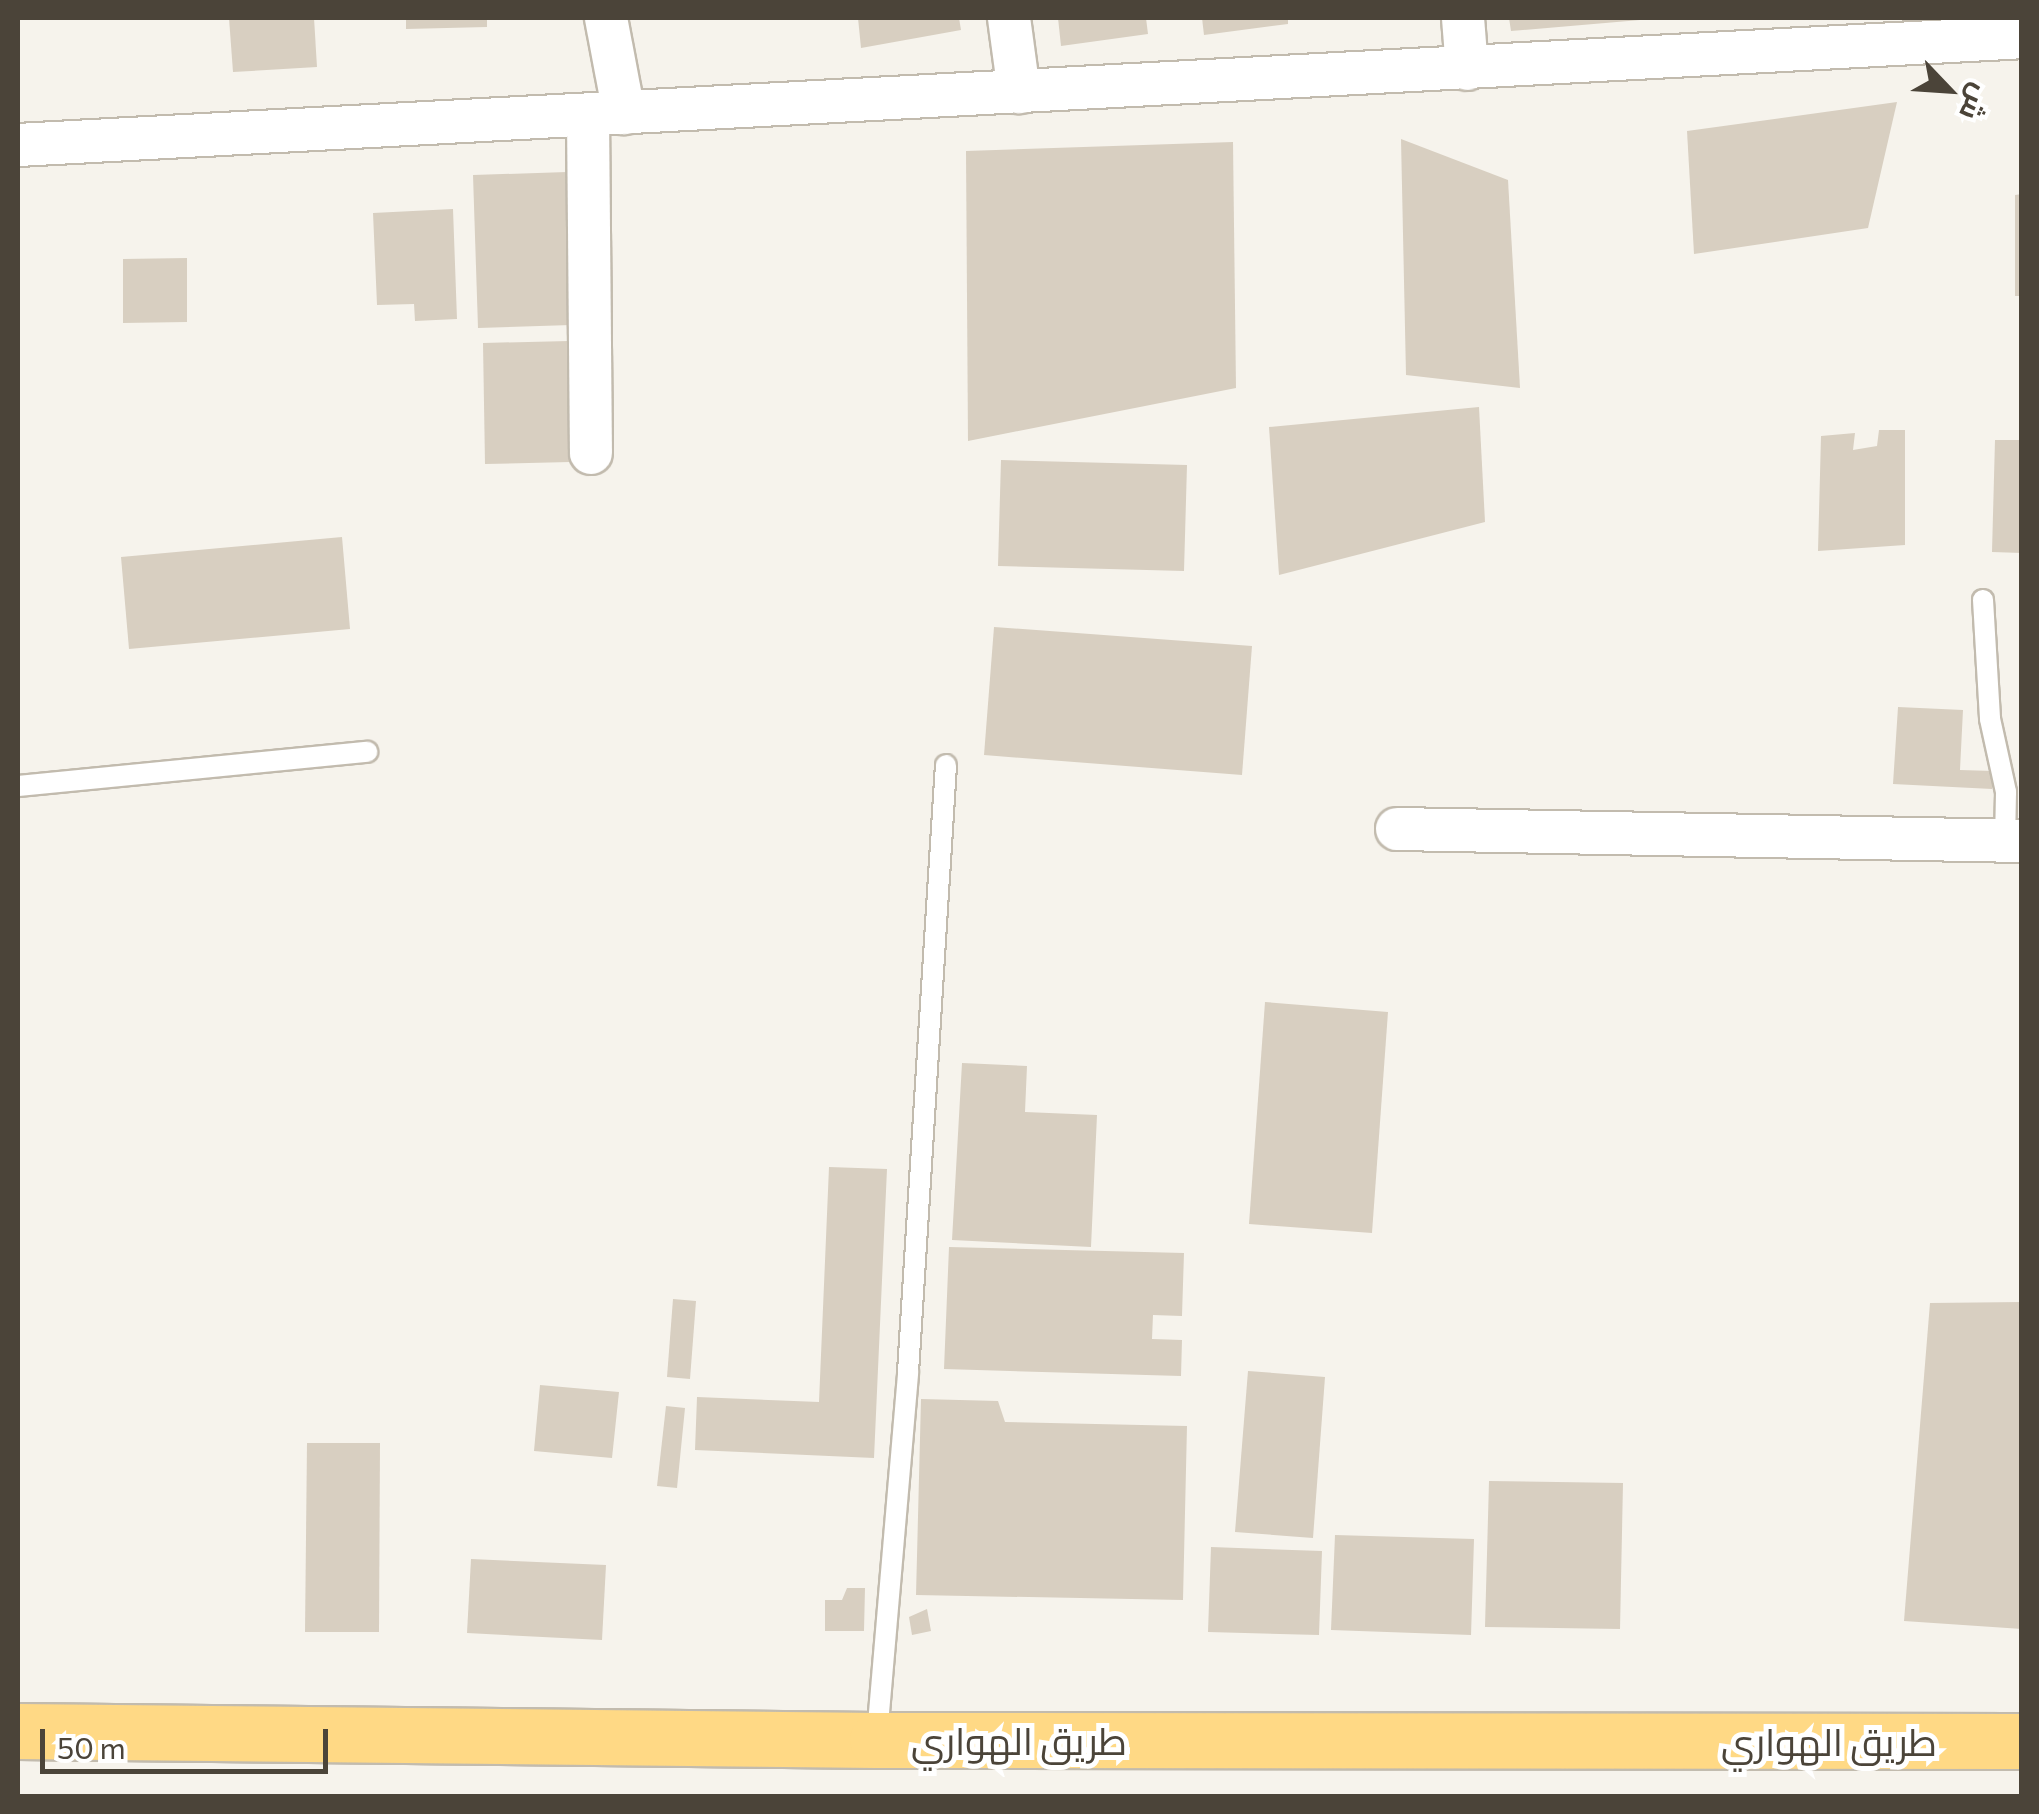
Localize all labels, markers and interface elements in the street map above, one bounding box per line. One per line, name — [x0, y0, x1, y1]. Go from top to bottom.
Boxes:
north arrow — [1899, 40, 1999, 140]
text: ش — [1953, 79, 1999, 126]
scale bar — [45, 1709, 332, 1771]
street label: طريق الهواري — [911, 1717, 1127, 1763]
street label: طريق الهواري — [1721, 1718, 1937, 1764]
text: 50 m — [57, 1728, 126, 1765]

